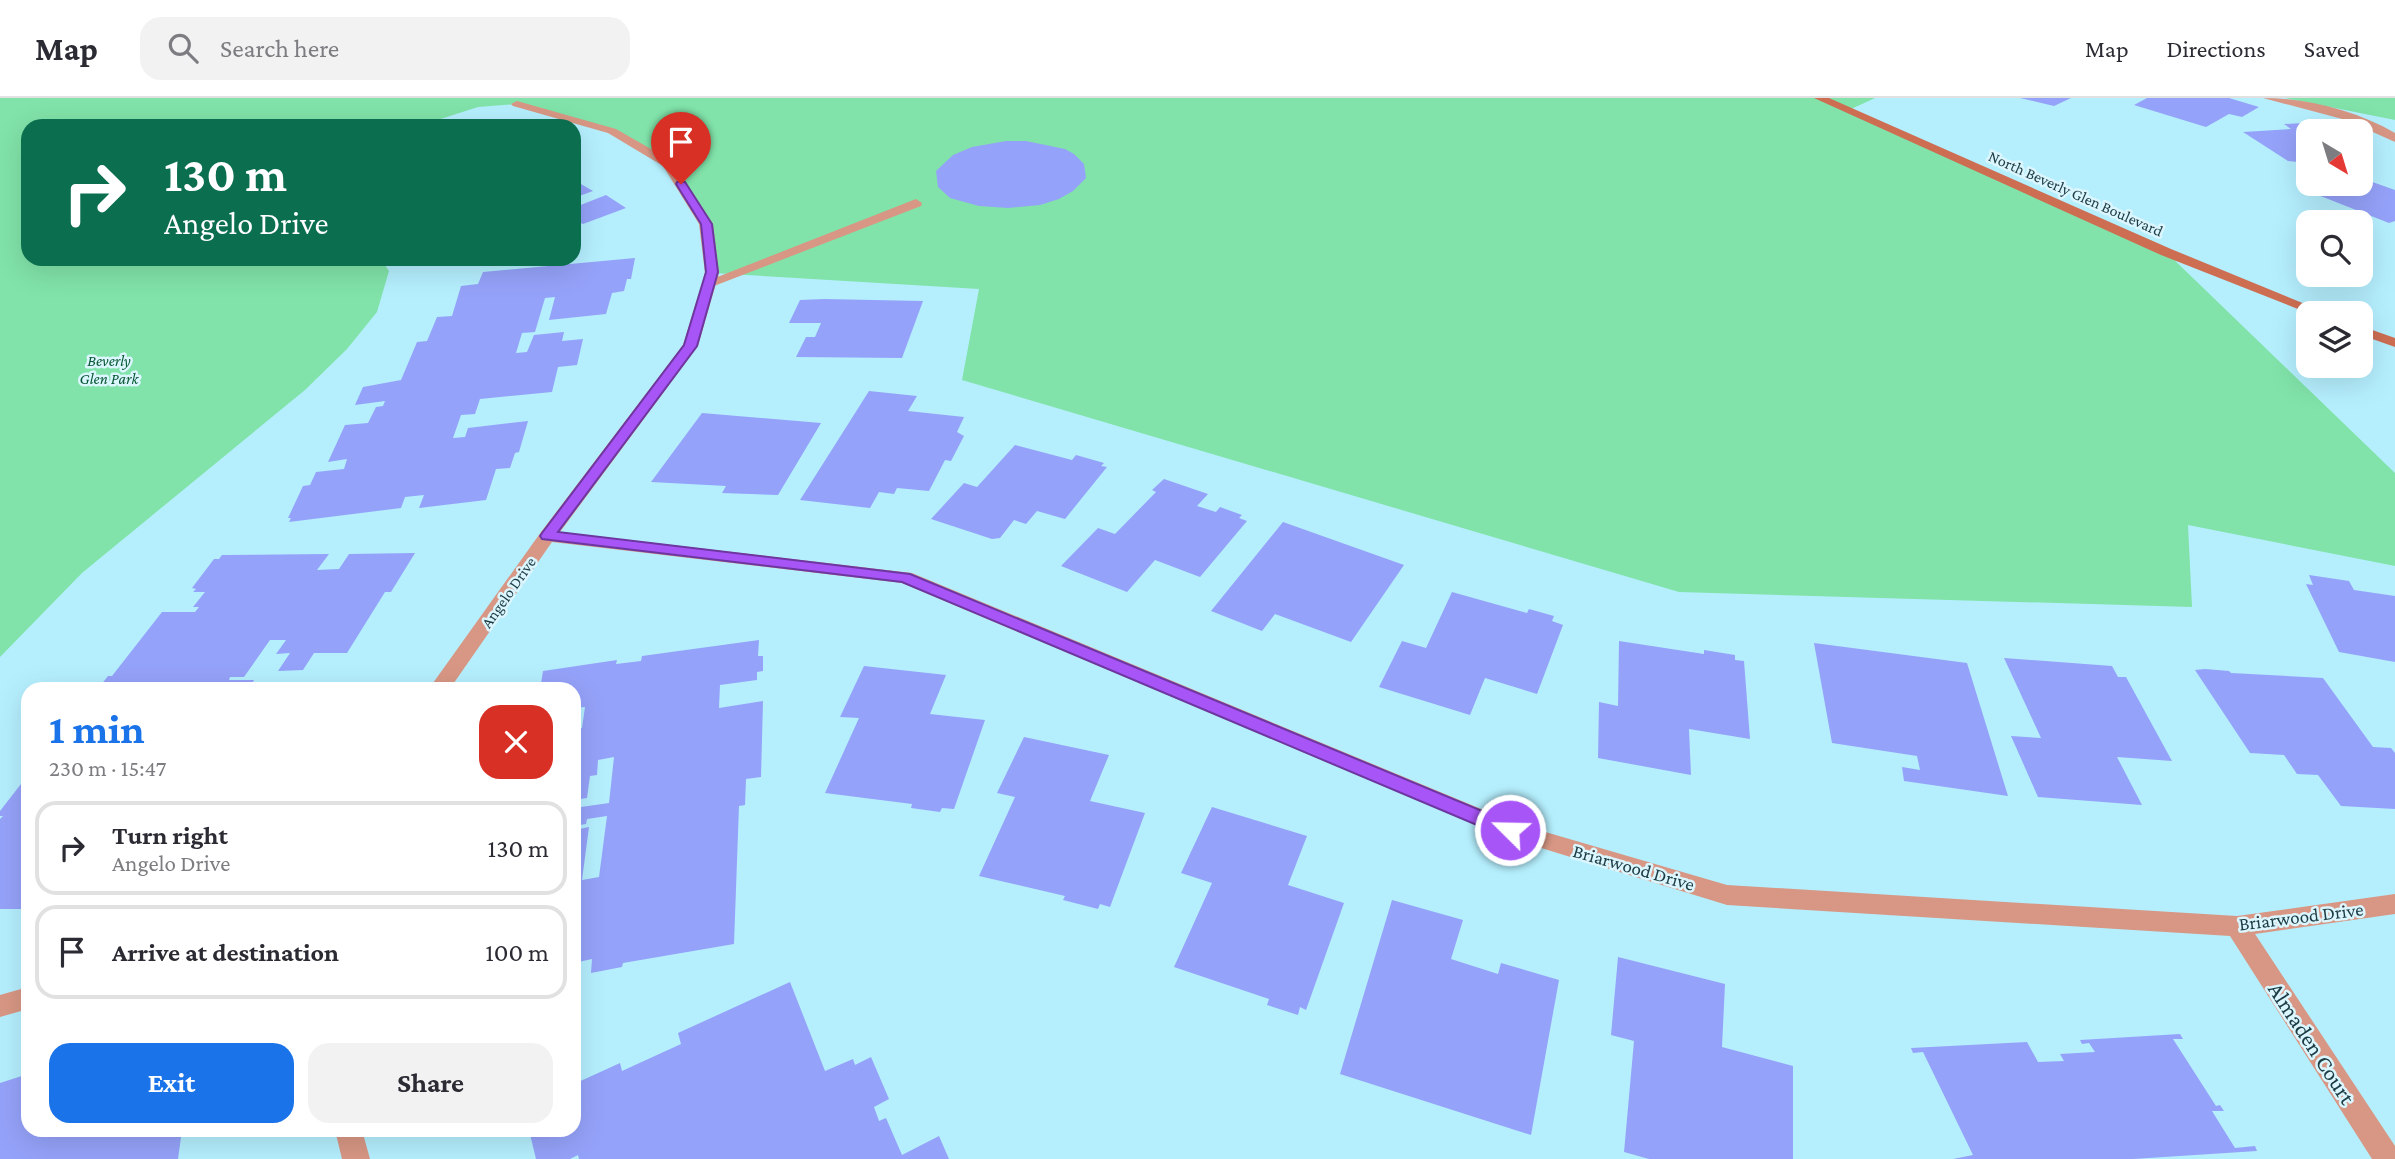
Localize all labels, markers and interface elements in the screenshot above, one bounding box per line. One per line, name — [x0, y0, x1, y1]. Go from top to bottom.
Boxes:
search box — [140, 17, 630, 80]
icon: search — [164, 29, 202, 67]
text: Map — [35, 30, 98, 67]
text: Search here — [220, 34, 339, 63]
text: Map — [2085, 35, 2129, 62]
text: Directions — [2167, 35, 2266, 62]
text: Saved — [2304, 35, 2360, 62]
pin — [651, 112, 711, 184]
north arrow — [2296, 119, 2373, 196]
map controls — [2296, 119, 2373, 378]
icon: arrive — [662, 123, 700, 161]
icon: right — [49, 147, 140, 238]
text: 130 m — [164, 147, 287, 202]
street label: North Beverly Glen Boulevard — [1986, 147, 2166, 241]
text: Angelo Drive — [164, 205, 329, 241]
button: search — [2296, 210, 2373, 287]
button: layers — [2296, 301, 2373, 378]
park label: Beverly Glen Park — [80, 352, 139, 387]
street label: Angelo Drive — [478, 554, 540, 631]
text: 1 min — [49, 705, 145, 752]
button: close — [479, 705, 553, 779]
text: 230 m · 15:47 — [49, 755, 166, 781]
position arrow — [1473, 793, 1547, 867]
text: Turn right — [112, 821, 228, 850]
icon: right — [53, 829, 91, 867]
text: 130 m — [488, 834, 549, 863]
street label: Briarwood Drive — [1571, 840, 1697, 895]
text: Angelo Drive — [112, 850, 230, 876]
street label: Briarwood Drive — [2238, 898, 2364, 935]
icon: arrive — [53, 933, 91, 971]
text: Arrive at destination — [112, 938, 339, 967]
text: 100 m — [485, 938, 549, 967]
street label: Almaden Court — [2263, 977, 2361, 1109]
button: Exit — [49, 1043, 294, 1123]
button: Share — [308, 1043, 553, 1123]

